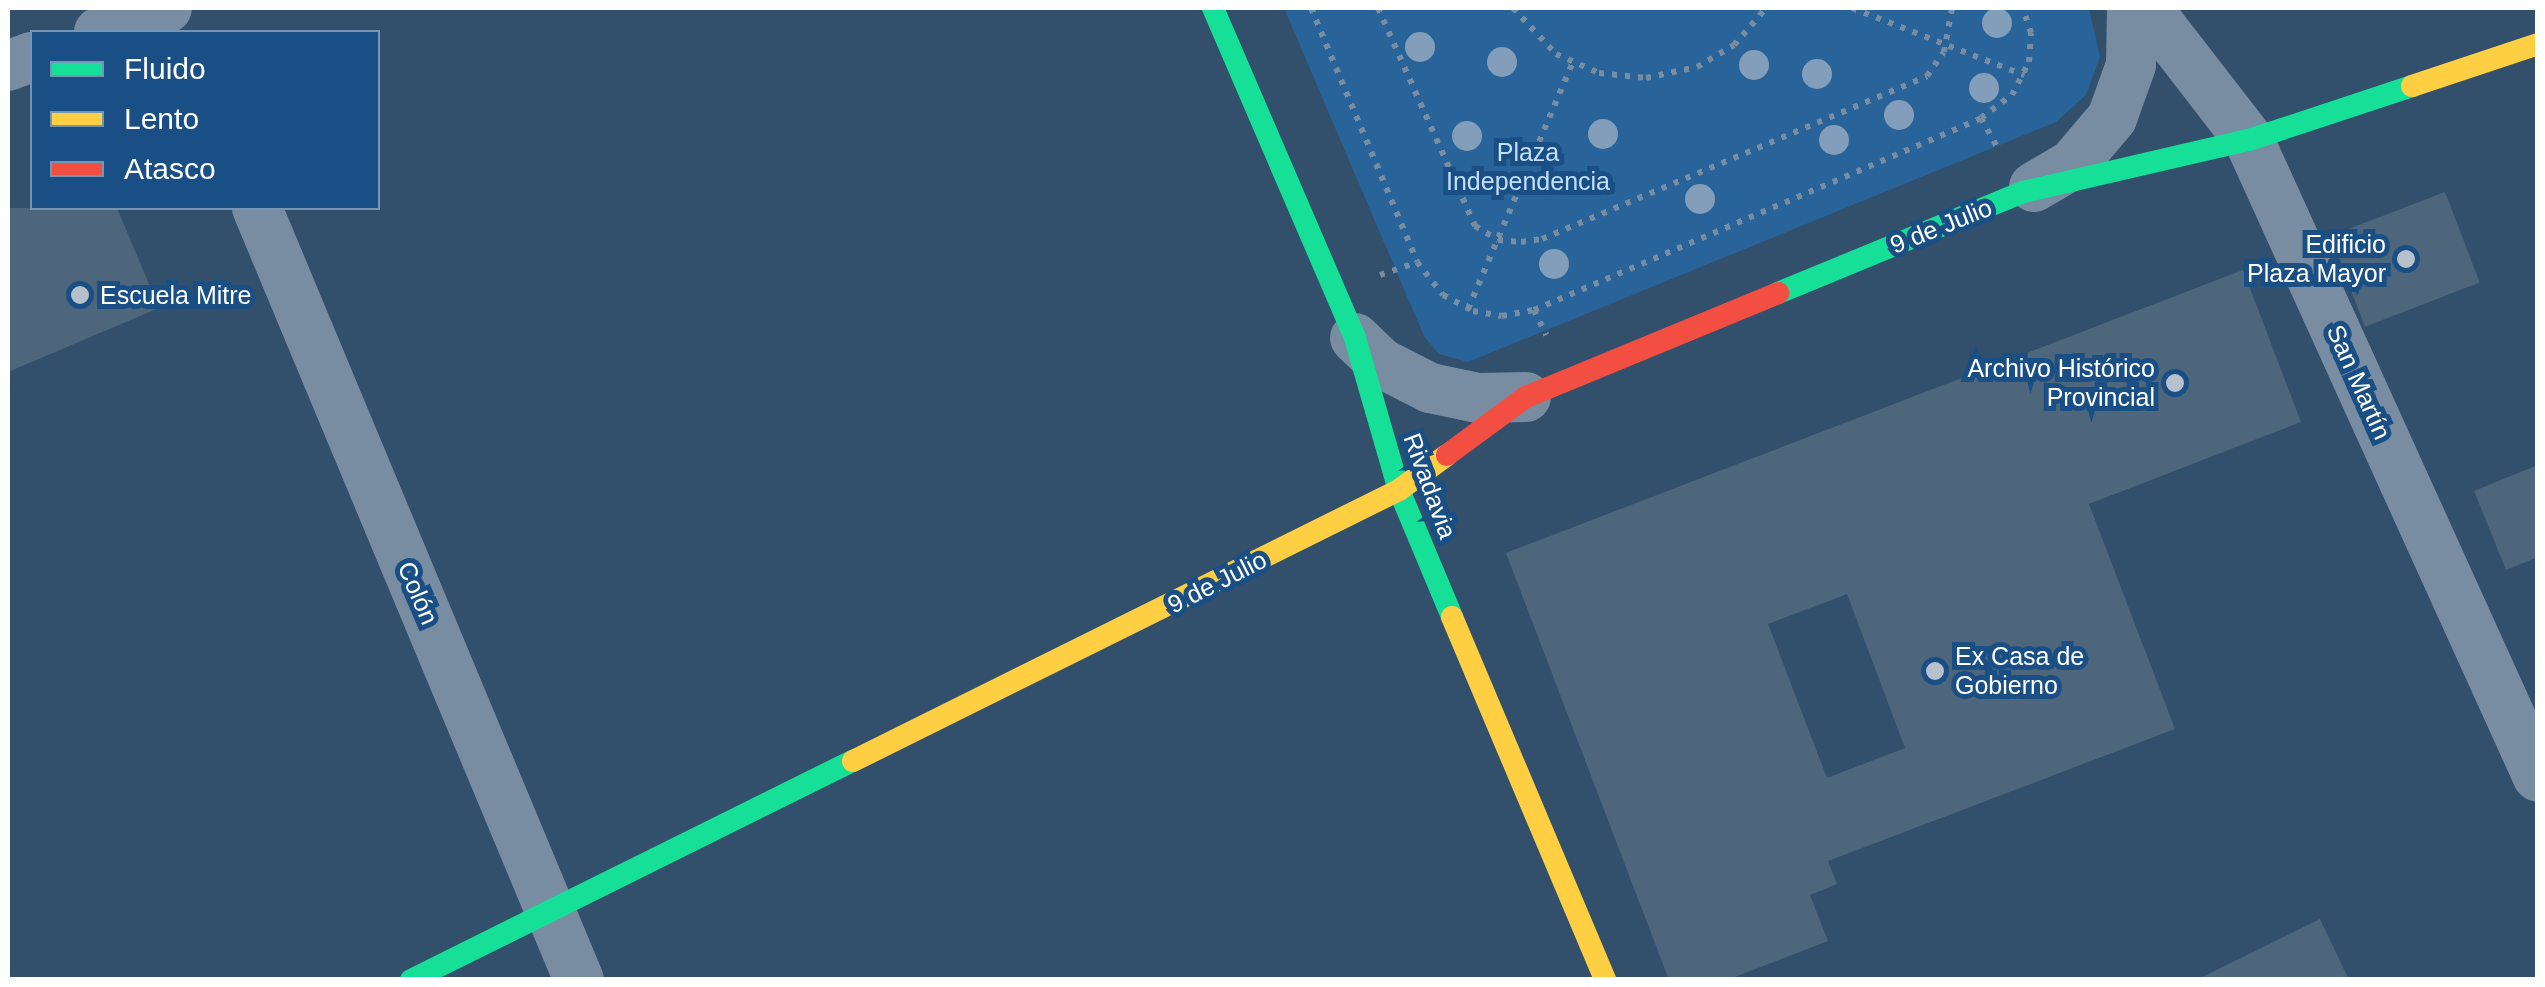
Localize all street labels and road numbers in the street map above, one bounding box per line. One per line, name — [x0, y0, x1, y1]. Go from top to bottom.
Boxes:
street label: 9 de Julio — [1886, 192, 1996, 260]
street label: San Martín — [2320, 320, 2398, 444]
street label: Rivadavia — [1397, 429, 1463, 543]
street label: 9 de Julio — [1163, 544, 1271, 620]
street label: Colón — [391, 557, 445, 629]

